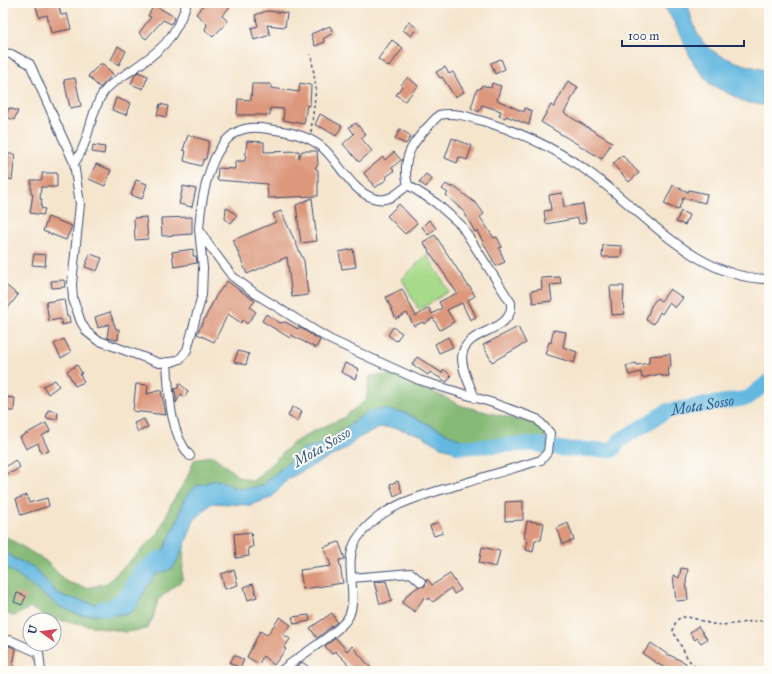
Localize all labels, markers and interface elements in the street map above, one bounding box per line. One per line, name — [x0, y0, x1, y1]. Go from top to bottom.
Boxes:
scale bar — [622, 22, 744, 48]
text: 100 m — [628, 29, 659, 43]
water label: Mota Sosso — [668, 391, 736, 420]
water label: Mota Sosso — [288, 423, 354, 472]
north arrow — [22, 612, 62, 652]
text: U — [25, 624, 40, 635]

